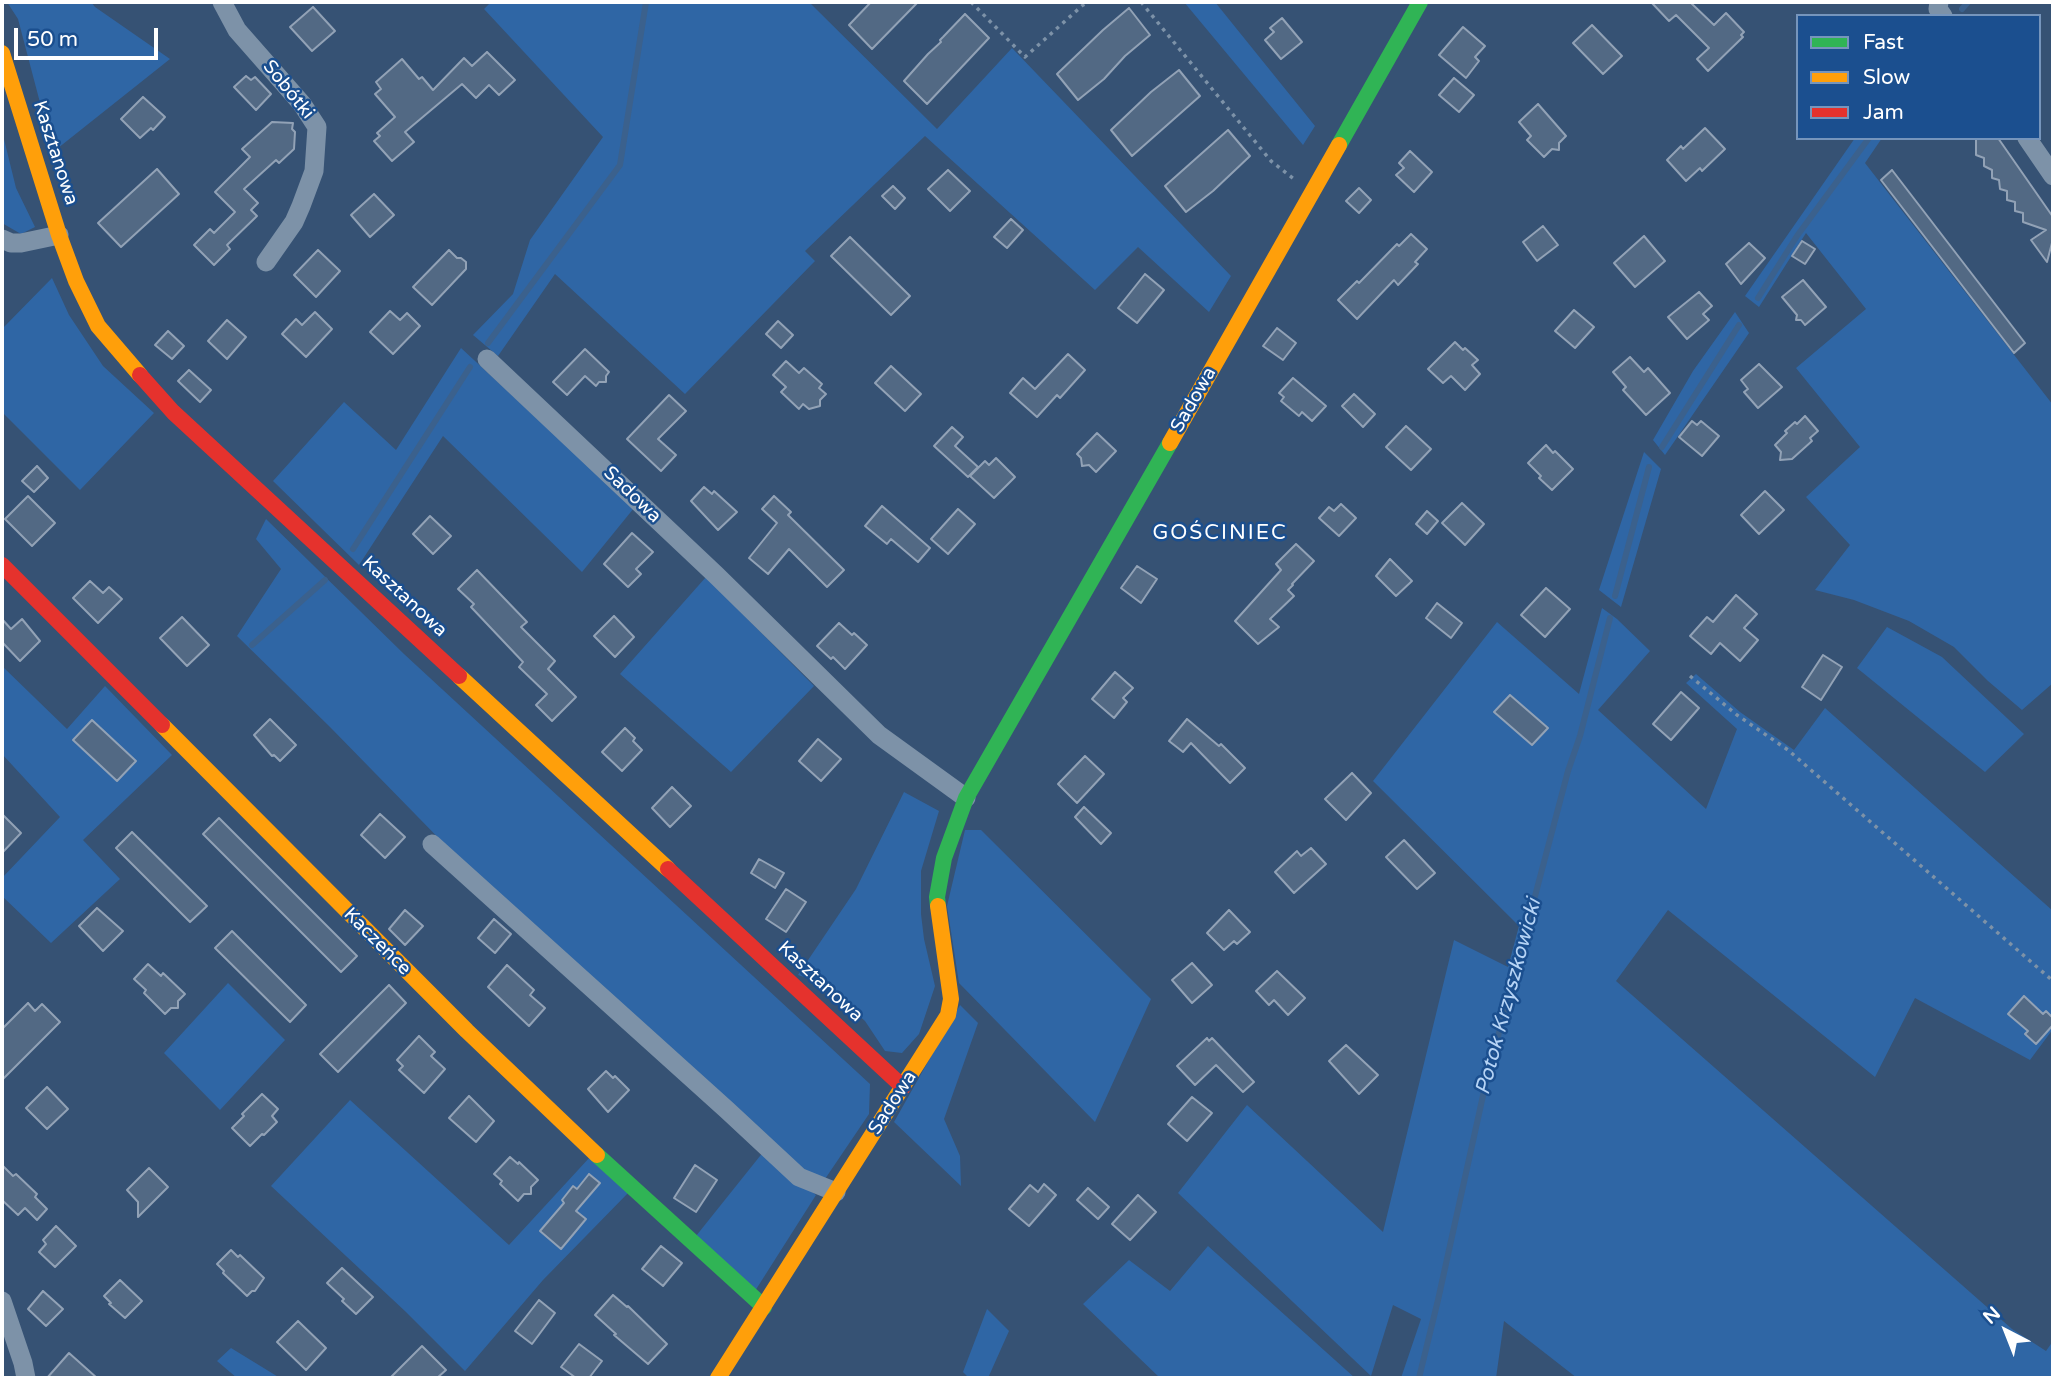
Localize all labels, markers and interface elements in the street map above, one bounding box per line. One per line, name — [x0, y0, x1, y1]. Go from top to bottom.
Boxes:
scale bar — [18, 14, 161, 58]
legend — [1796, 14, 2041, 140]
text: 50 m — [27, 27, 78, 52]
text: Fast — [1863, 30, 1904, 55]
street label: Sobótki — [257, 56, 319, 124]
text: Slow — [1863, 65, 1910, 90]
street label: Kasztanowa — [27, 98, 83, 208]
text: Jam — [1863, 100, 1904, 125]
street label: Sadowa — [1166, 363, 1222, 437]
street label: Sadowa — [598, 462, 666, 528]
district label: GOŚCINIEC — [1154, 520, 1286, 546]
street label: Kasztanowa — [357, 552, 451, 642]
water label: Potok Krzyszkowicki — [1471, 896, 1547, 1098]
street label: Kaczeńce — [338, 903, 416, 981]
street label: Kasztanowa — [773, 937, 867, 1027]
street label: Sadowa — [864, 1067, 922, 1139]
north arrow — [1971, 1296, 2041, 1366]
text: N — [1979, 1302, 2005, 1329]

